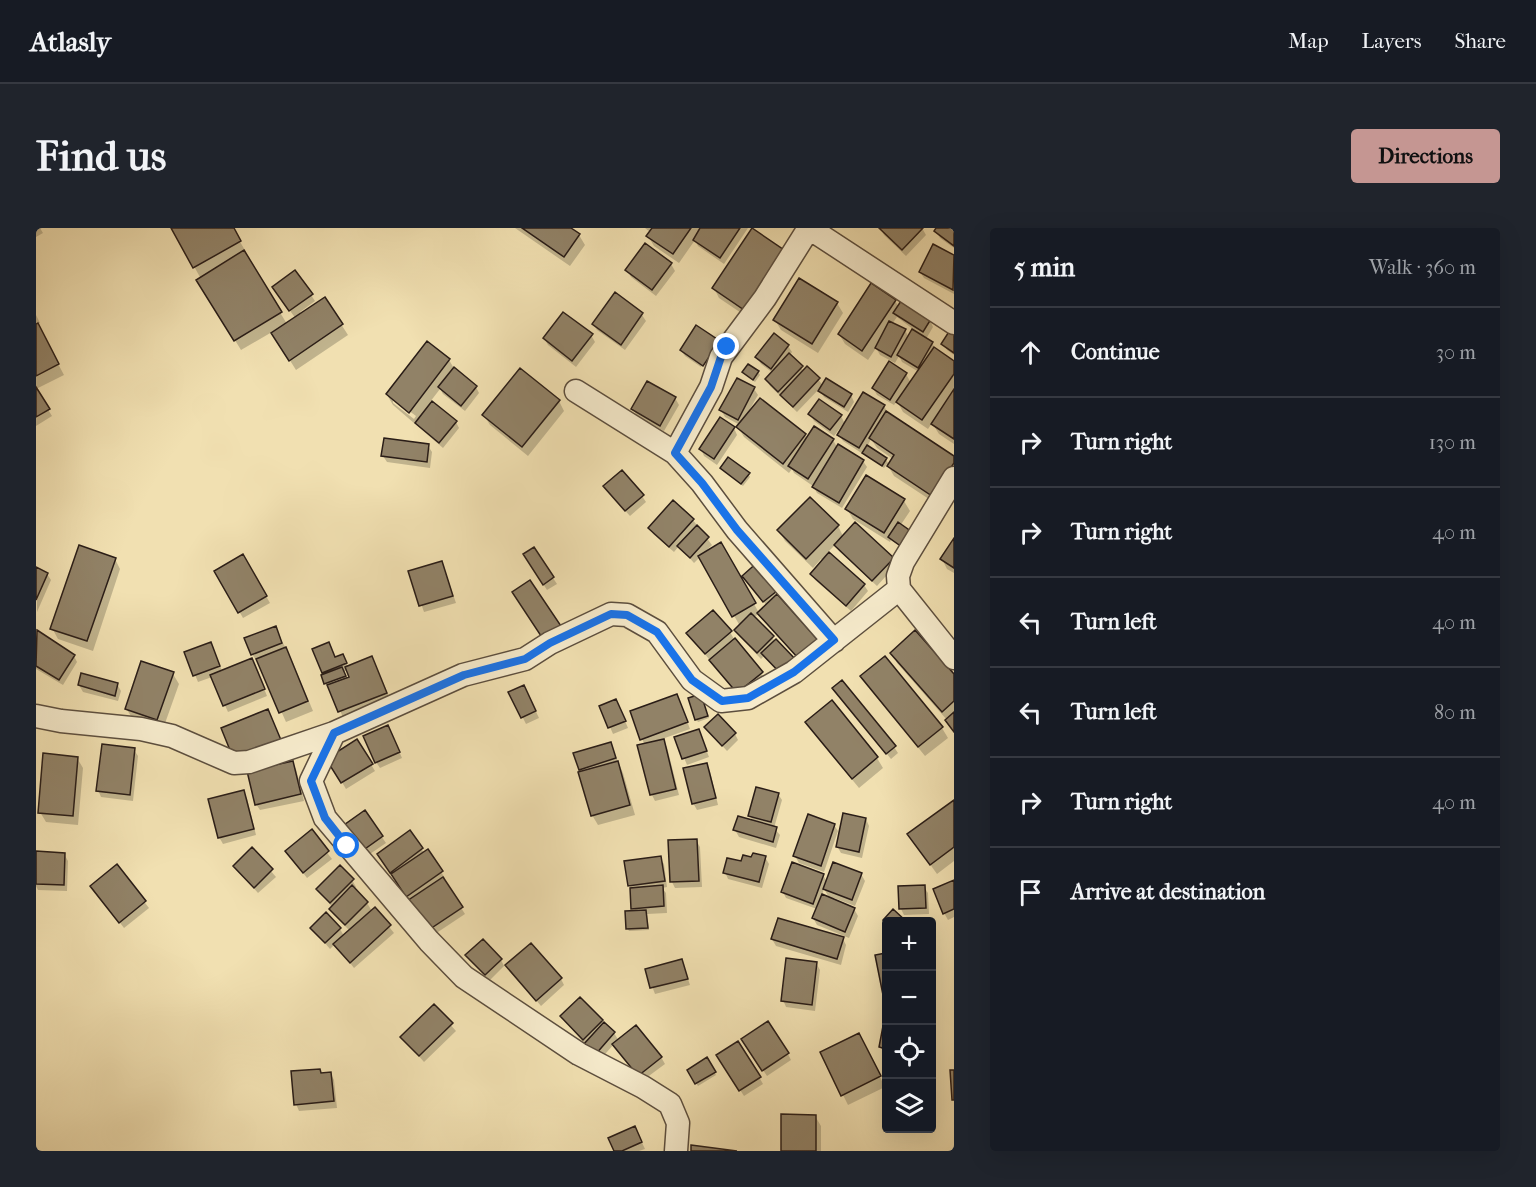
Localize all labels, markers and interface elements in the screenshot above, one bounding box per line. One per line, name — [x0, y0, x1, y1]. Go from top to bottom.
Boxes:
text: Atlasly — [30, 25, 111, 58]
text: Map — [1288, 29, 1329, 53]
text: Layers — [1362, 29, 1421, 53]
text: Share — [1454, 29, 1506, 53]
button: Directions — [1351, 129, 1500, 183]
text: Find us — [36, 132, 166, 181]
text: 5 min — [1014, 252, 1075, 283]
text: Walk · 360 m — [1369, 256, 1476, 279]
route end — [713, 333, 739, 359]
icon: ahead — [1014, 336, 1047, 369]
text: Continue — [1071, 339, 1160, 365]
text: 30 m — [1436, 341, 1476, 364]
icon: right — [1014, 426, 1047, 459]
text: Turn right — [1071, 429, 1172, 455]
text: 130 m — [1429, 431, 1476, 454]
icon: right — [1014, 516, 1047, 549]
text: Turn right — [1071, 519, 1172, 545]
text: 40 m — [1432, 521, 1476, 544]
icon: left — [1014, 606, 1047, 639]
text: Turn left — [1071, 609, 1157, 635]
text: 40 m — [1432, 611, 1476, 634]
icon: left — [1014, 696, 1047, 729]
text: Turn left — [1071, 699, 1157, 725]
text: 80 m — [1434, 701, 1476, 724]
icon: right — [1014, 786, 1047, 819]
text: Turn right — [1071, 789, 1172, 815]
text: 40 m — [1432, 791, 1476, 814]
route start — [333, 832, 359, 858]
icon: arrive — [1014, 876, 1047, 909]
text: Arrive at destination — [1071, 879, 1265, 905]
map controls — [882, 917, 936, 1133]
button: + — [882, 917, 936, 971]
button: − — [882, 971, 936, 1025]
button: locate — [882, 1025, 936, 1079]
button: layers — [882, 1079, 936, 1133]

